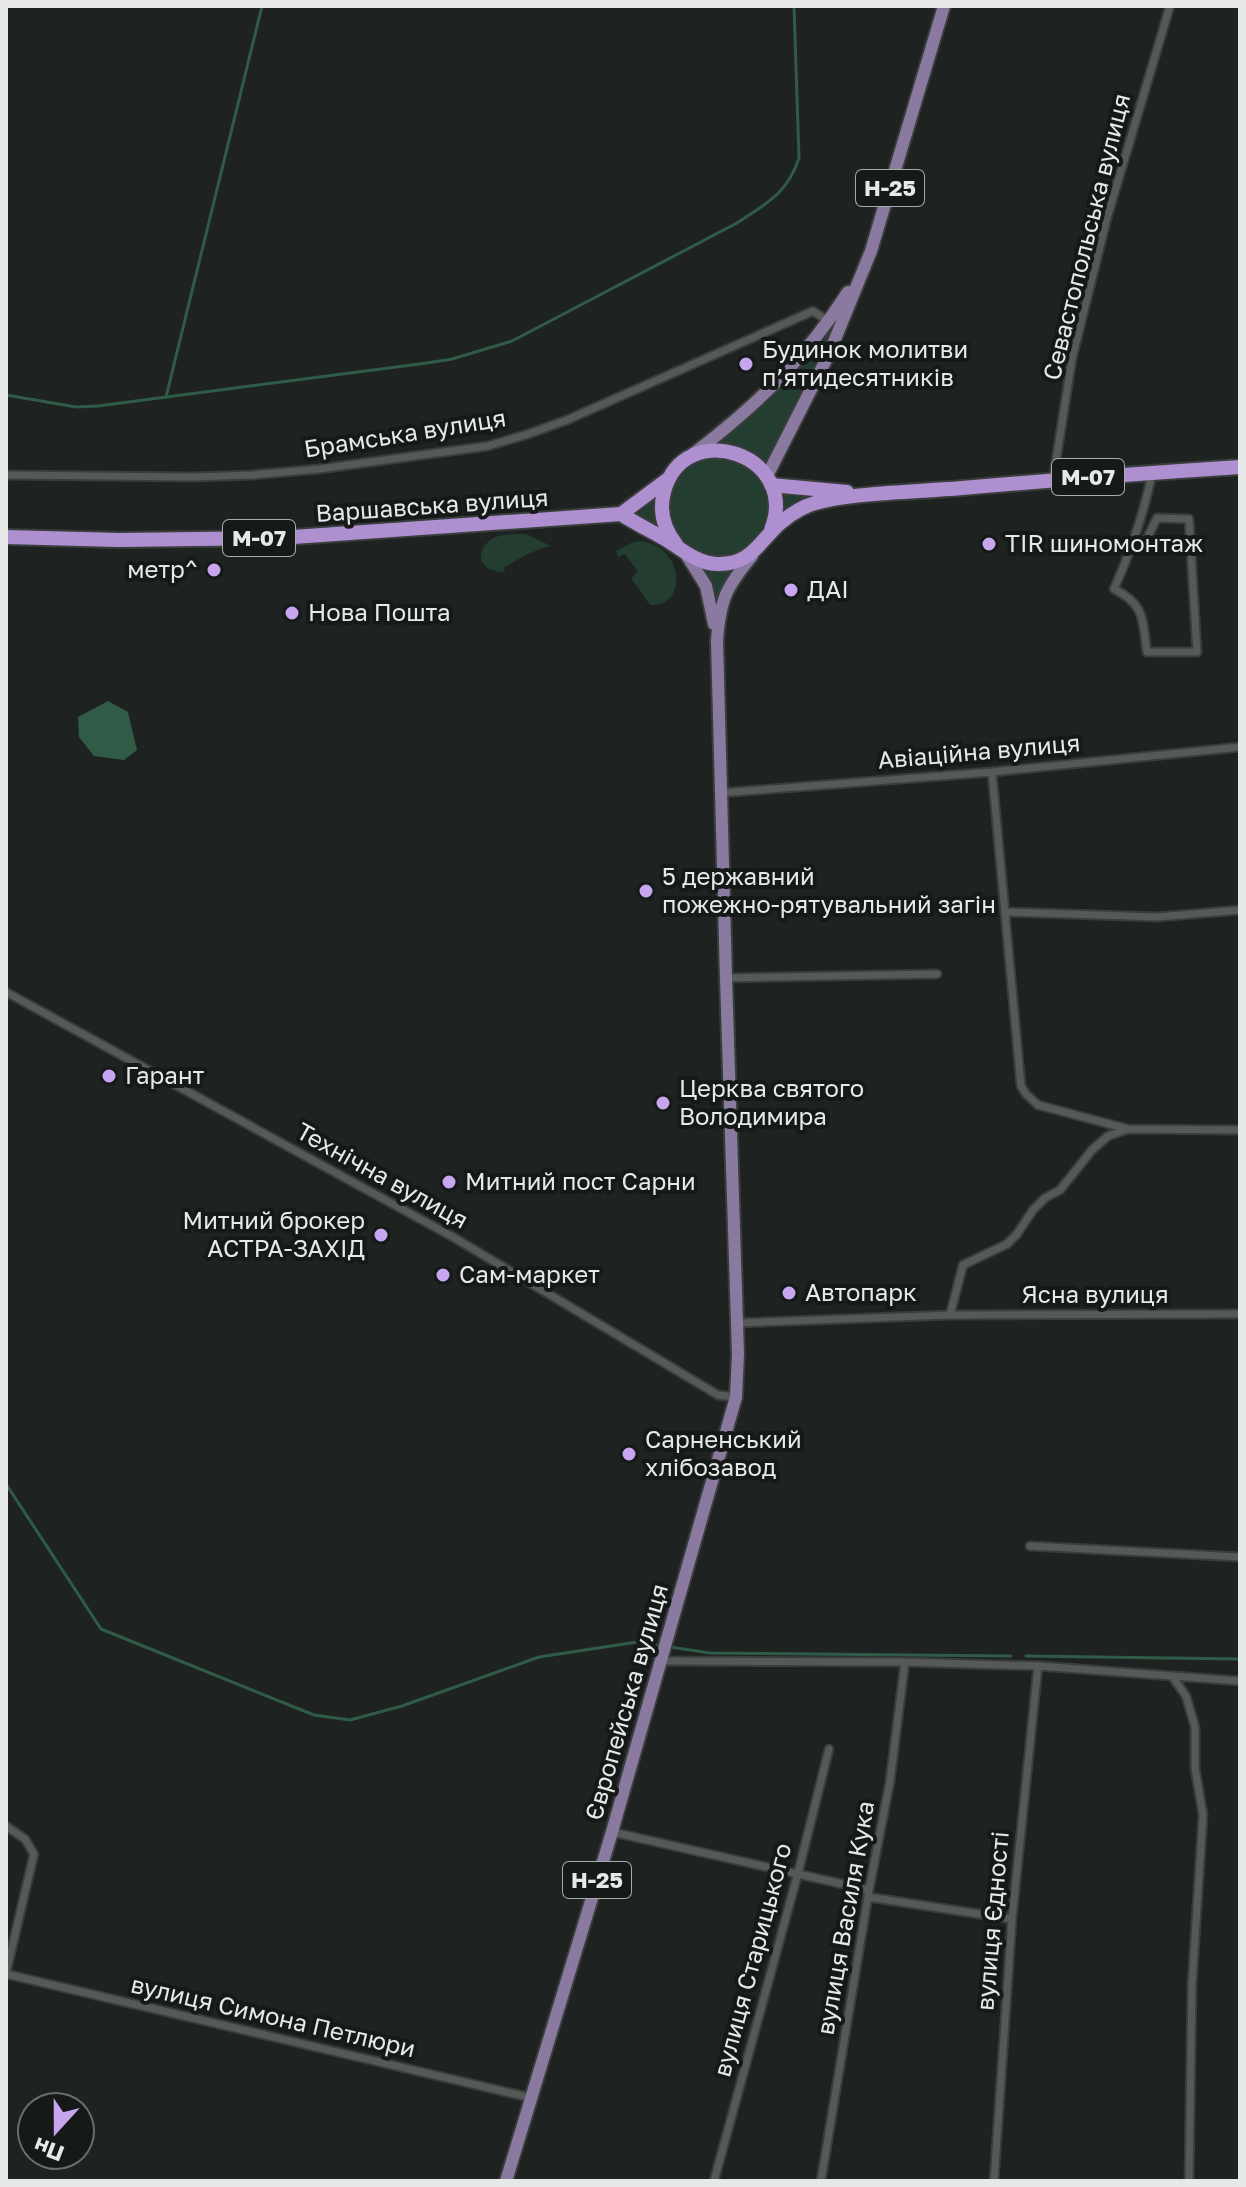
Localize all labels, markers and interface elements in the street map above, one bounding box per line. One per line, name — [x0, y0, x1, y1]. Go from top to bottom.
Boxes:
street label: Севастопольська вулиця — [1036, 90, 1135, 383]
road number: Н-25 — [856, 170, 924, 206]
place label: Будинок молитви п’ятидесятників — [762, 334, 968, 391]
marker: Будинок молитви п’ятидесятників — [737, 355, 755, 373]
street label: Брамська вулиця — [302, 402, 508, 463]
road number: М-07 — [1052, 459, 1124, 495]
street label: Варшавська вулиця — [315, 482, 549, 527]
road number: М-07 — [223, 520, 295, 556]
place label: TIR шиномонтаж — [1005, 528, 1203, 557]
marker: TIR шиномонтаж — [980, 535, 998, 553]
place label: метр^ — [127, 554, 198, 583]
marker: метр^ — [205, 561, 223, 579]
place label: ДАІ — [807, 574, 849, 603]
marker: ДАІ — [782, 581, 800, 599]
place label: Нова Пошта — [308, 597, 450, 626]
marker: Нова Пошта — [283, 604, 301, 622]
street label: Авіаційна вулиця — [876, 727, 1081, 774]
place label: 5 державний пожежно-рятувальний загін — [662, 861, 996, 918]
marker: 5 державний пожежно-рятувальний загін — [637, 882, 655, 900]
place label: Гарант — [125, 1060, 205, 1089]
marker: Гарант — [100, 1067, 118, 1085]
place label: Церква святого Володимира — [679, 1073, 864, 1130]
marker: Церква святого Володимира — [654, 1094, 672, 1112]
street label: Технічна вулиця — [292, 1116, 473, 1234]
place label: Митний пост Сарни — [465, 1166, 696, 1195]
marker: Митний пост Сарни — [440, 1173, 458, 1191]
place label: Митний брокер АСТРА-ЗАХІД — [183, 1205, 365, 1262]
marker: Митний брокер АСТРА-ЗАХІД — [372, 1226, 390, 1244]
place label: Сам-маркет — [459, 1259, 600, 1288]
marker: Сам-маркет — [434, 1266, 452, 1284]
place label: Автопарк — [805, 1277, 917, 1306]
street label: Ясна вулиця — [1021, 1279, 1169, 1308]
marker: Автопарк — [780, 1284, 798, 1302]
place label: Сарненський хлібозавод — [645, 1424, 802, 1481]
marker: Сарненський хлібозавод — [620, 1445, 638, 1463]
street label: Європейська вулиця — [578, 1580, 673, 1823]
street label: вулиця Василя Кука — [810, 1799, 879, 2037]
street label: вулиця Єдності — [969, 1830, 1014, 2012]
street label: вулиця Старицького — [706, 1840, 797, 2080]
road number: Н-25 — [563, 1862, 631, 1898]
street label: вулиця Симона Петлюри — [128, 1969, 418, 2062]
north arrow — [16, 2091, 96, 2171]
text: Пн — [30, 2132, 67, 2168]

